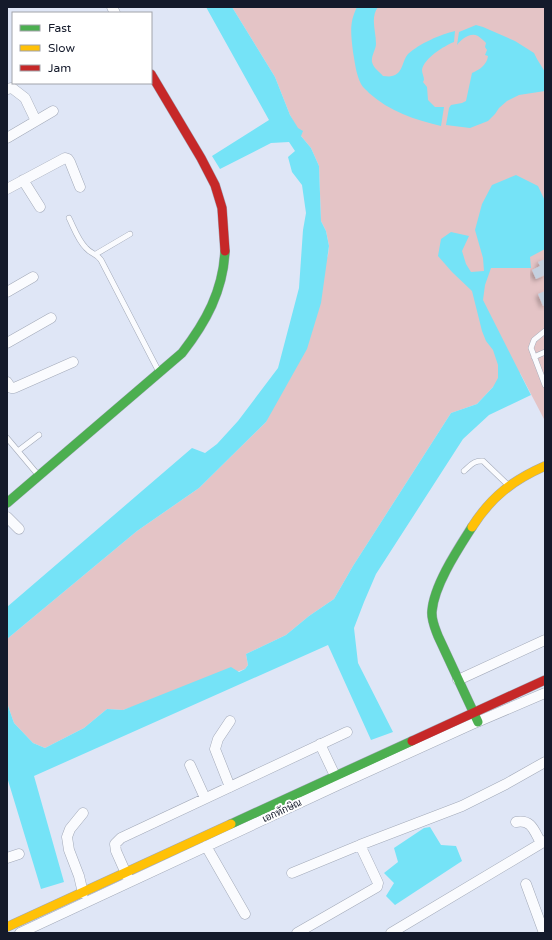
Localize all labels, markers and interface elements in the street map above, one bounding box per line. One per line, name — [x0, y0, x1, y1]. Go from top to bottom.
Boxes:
legend — [12, 12, 152, 84]
text: Fast — [48, 21, 72, 35]
text: Slow — [48, 41, 75, 55]
text: Jam — [48, 61, 71, 75]
street label: เอกทักษิณ — [260, 796, 304, 825]

